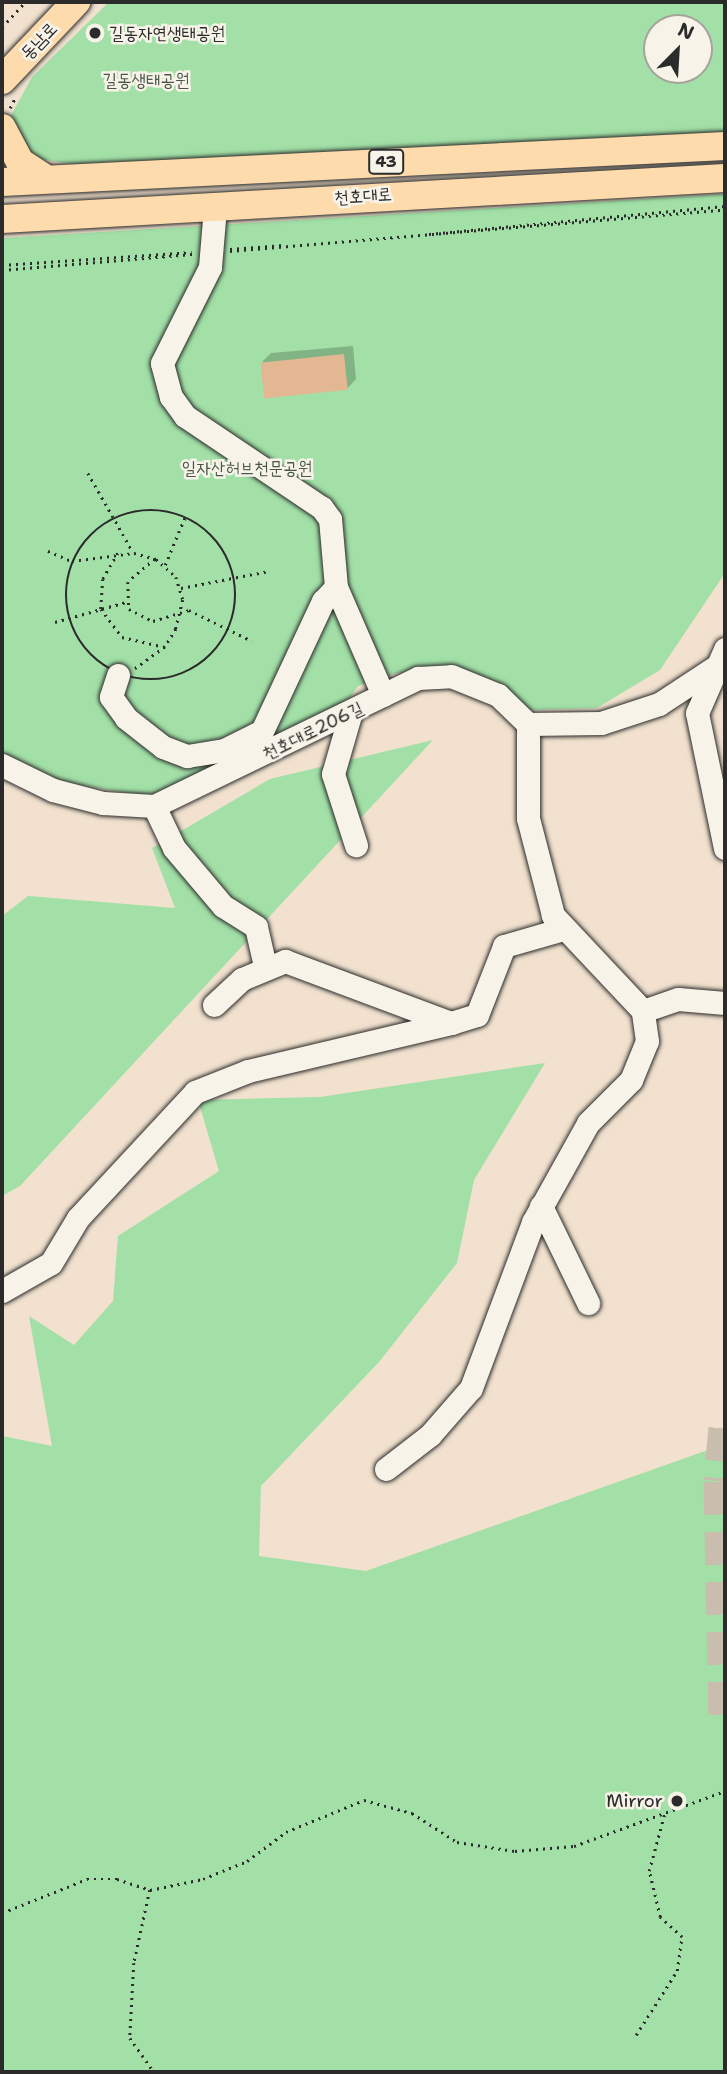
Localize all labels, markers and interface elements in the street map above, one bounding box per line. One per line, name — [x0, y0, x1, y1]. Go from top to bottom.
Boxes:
north arrow — [643, 14, 713, 84]
text: N — [674, 17, 698, 46]
street label: 동남로 — [16, 18, 62, 64]
place label: 길동자연생태공원 — [109, 22, 225, 44]
marker: 길동자연생태공원 — [87, 25, 103, 41]
park label: 길동생태공원 — [103, 69, 189, 91]
road number: 43 — [367, 150, 405, 174]
street label: 천호대로 — [333, 183, 393, 209]
park label: 일자산허브천문공원 — [182, 457, 312, 479]
street label: 천호대로206길 — [259, 697, 367, 765]
place label: Mirror — [606, 1790, 663, 1812]
marker: Mirror — [669, 1793, 685, 1809]

